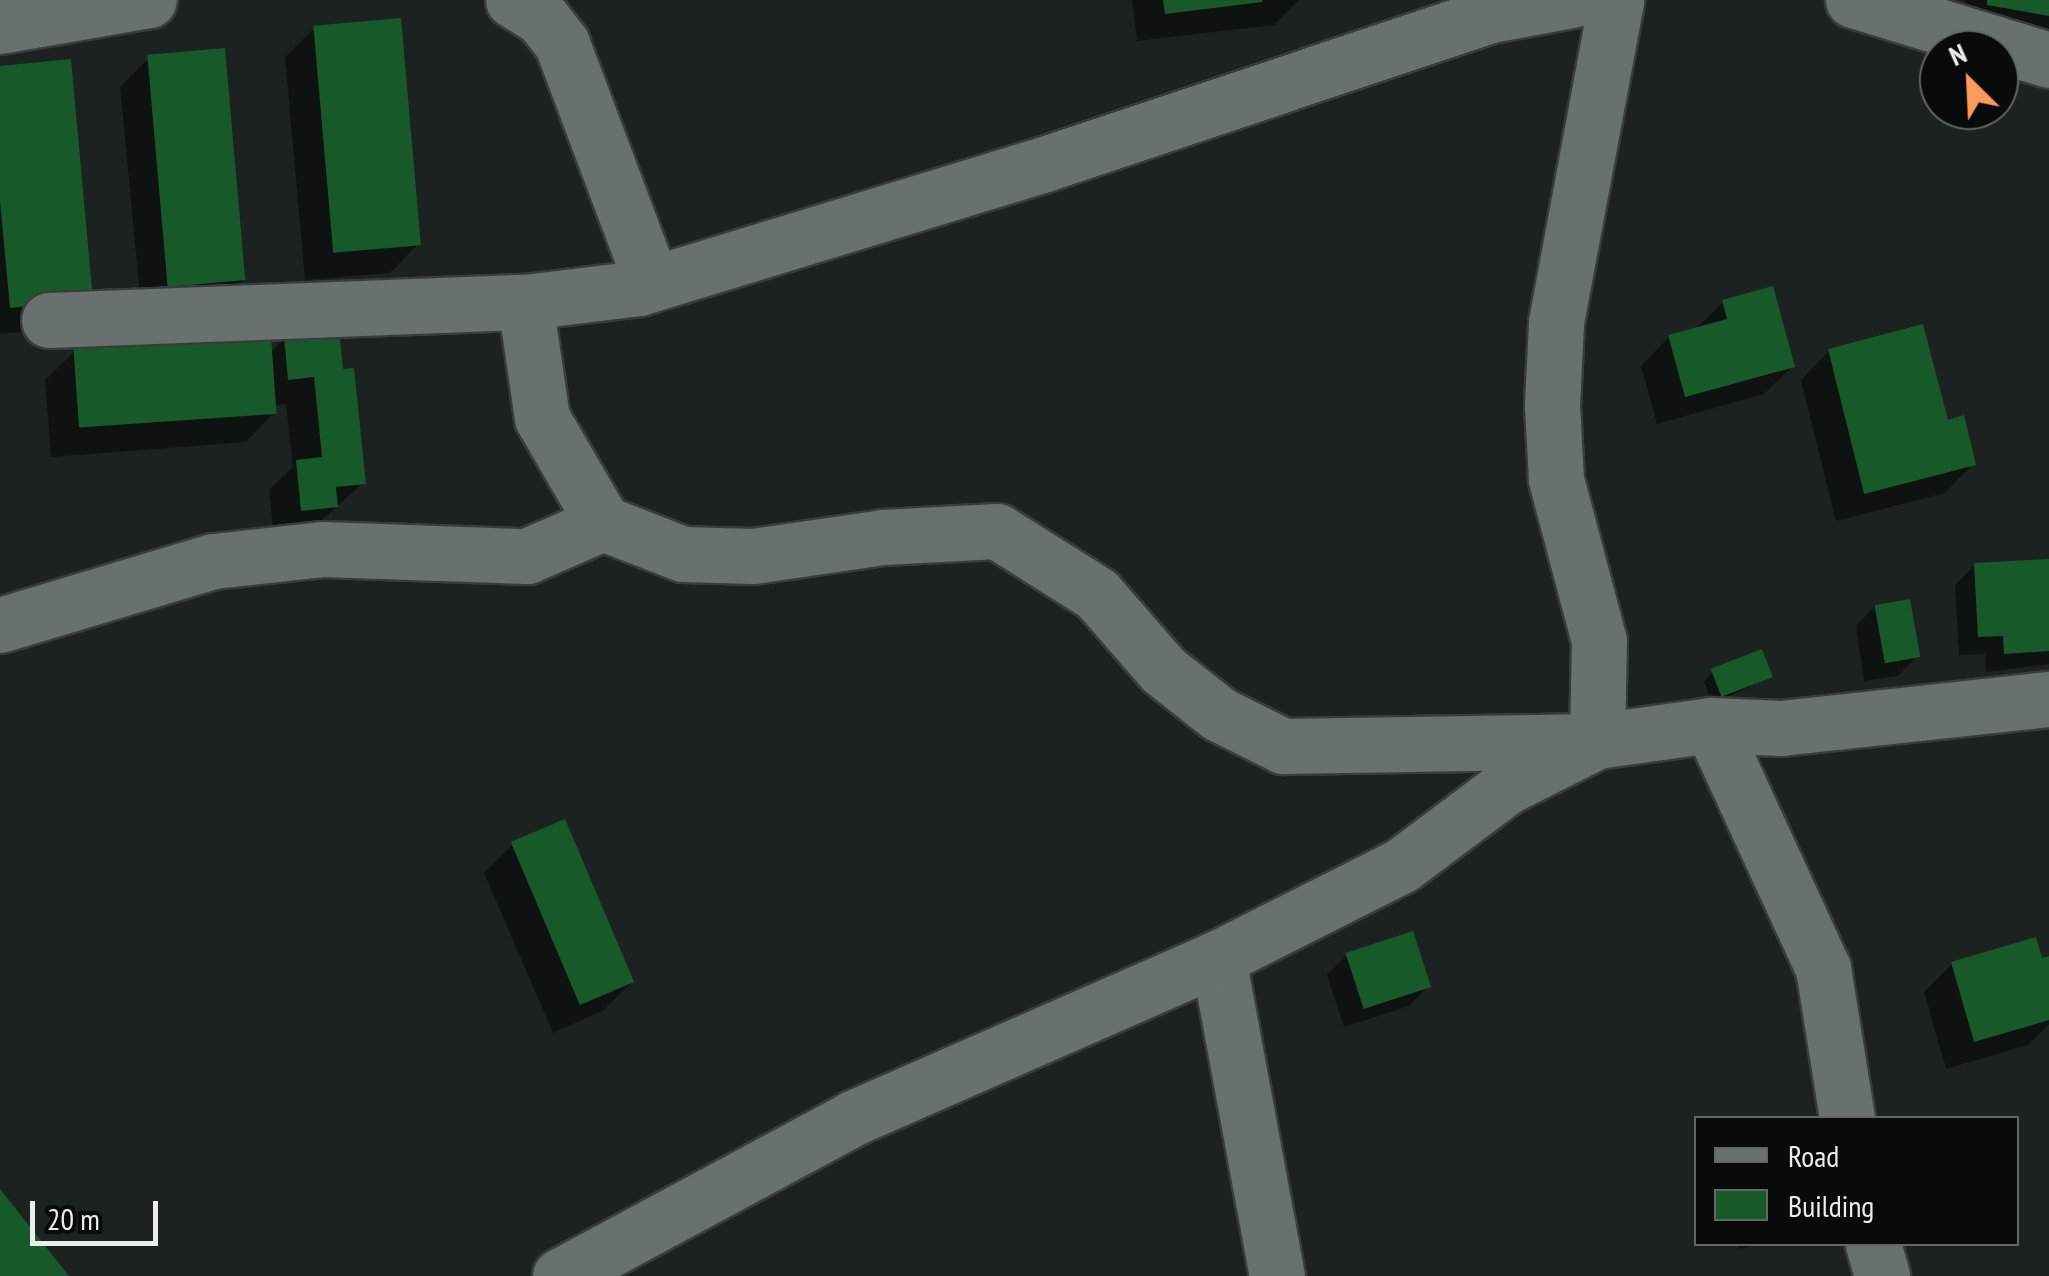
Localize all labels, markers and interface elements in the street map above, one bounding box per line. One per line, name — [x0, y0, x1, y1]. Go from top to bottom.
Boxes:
north arrow — [1919, 30, 2019, 130]
text: N — [1943, 34, 1972, 74]
legend — [1694, 1116, 2019, 1246]
text: Road — [1788, 1136, 1839, 1175]
scale bar — [35, 1181, 162, 1243]
text: Building — [1788, 1186, 1874, 1225]
text: 20 m — [47, 1199, 100, 1238]

